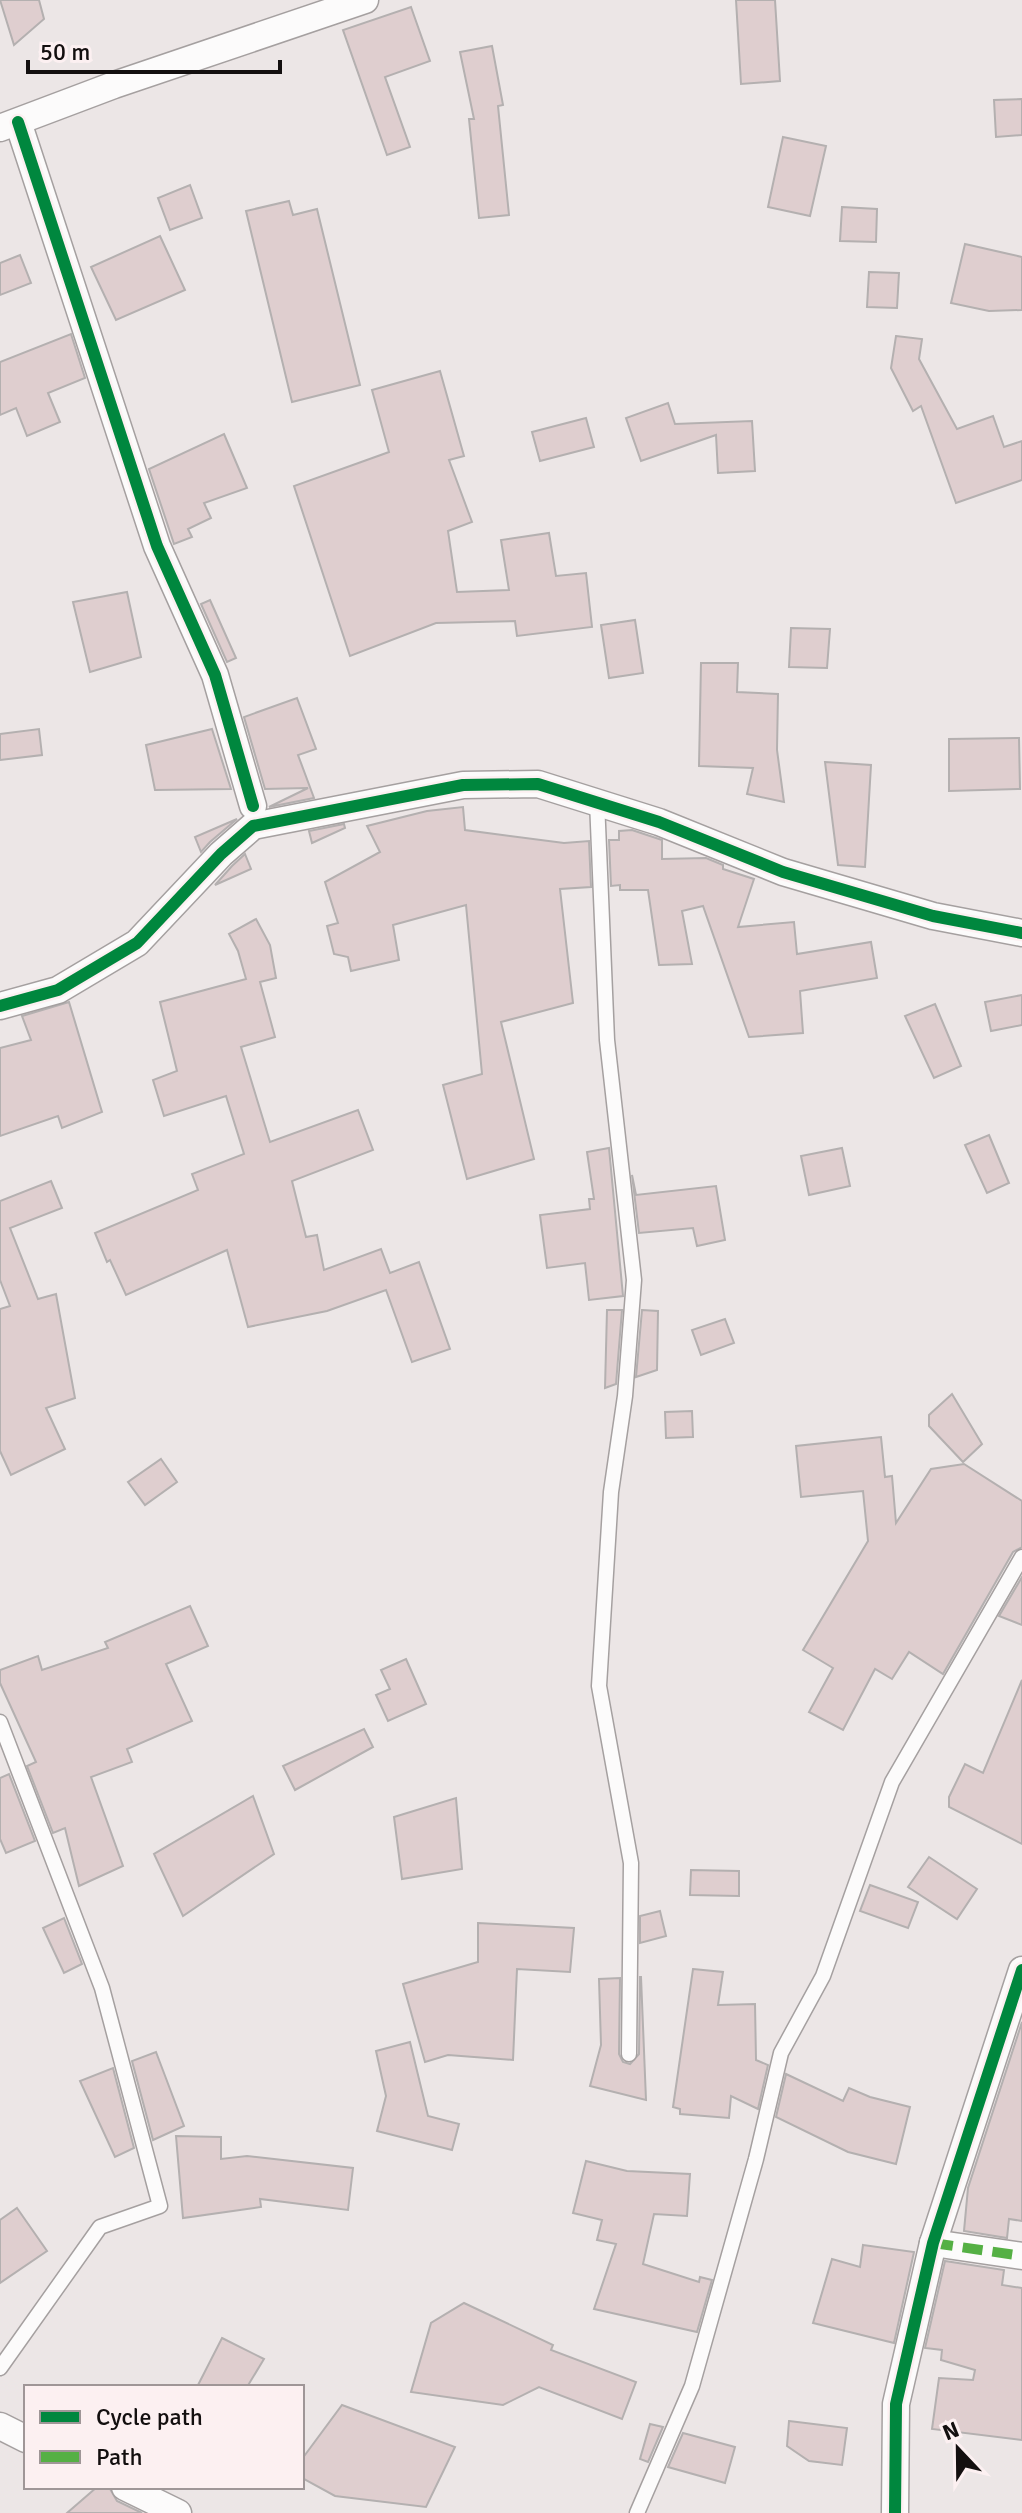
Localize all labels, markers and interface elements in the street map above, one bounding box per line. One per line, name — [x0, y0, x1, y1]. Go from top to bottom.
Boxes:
scale bar — [28, 24, 280, 74]
text: 50 m — [40, 37, 90, 67]
legend — [24, 2385, 304, 2489]
text: Cycle path — [96, 2402, 203, 2432]
north arrow — [918, 2409, 998, 2489]
text: N — [939, 2416, 963, 2446]
text: Path — [96, 2442, 142, 2472]

